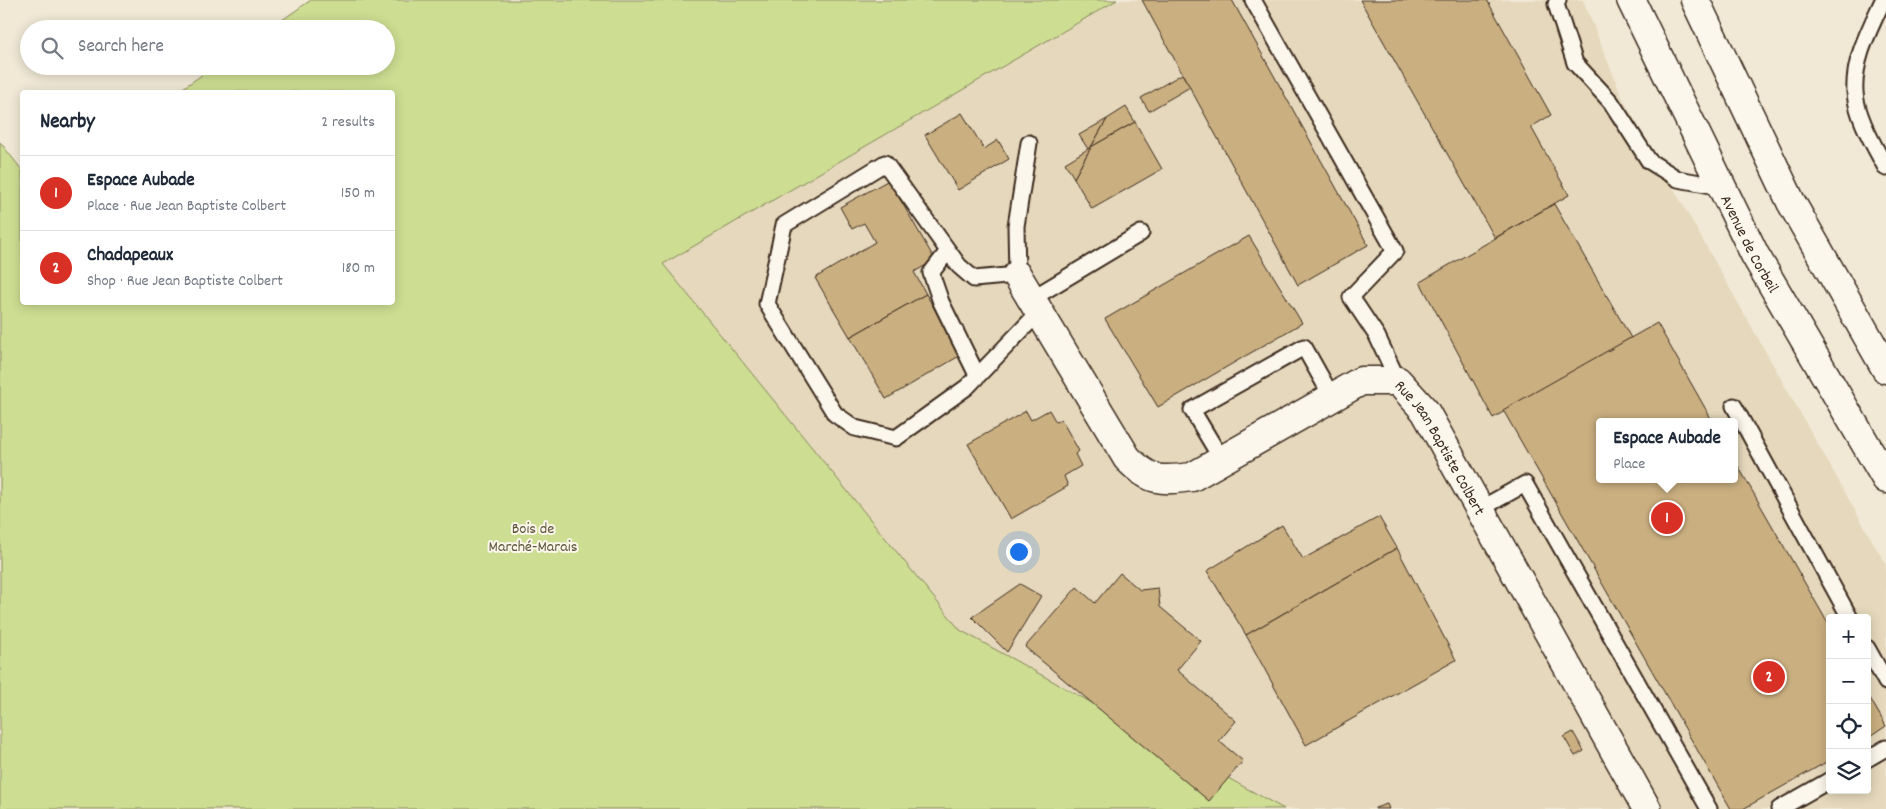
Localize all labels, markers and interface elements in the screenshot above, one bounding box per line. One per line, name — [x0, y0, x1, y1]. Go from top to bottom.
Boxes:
search box — [20, 20, 395, 75]
icon: search — [38, 34, 66, 62]
text: Search here — [78, 34, 164, 61]
text: Nearby — [40, 108, 95, 138]
text: 2 results — [321, 111, 375, 134]
text: Espace Aubade — [87, 168, 195, 195]
text: 1 — [54, 182, 58, 205]
text: 150 m — [341, 182, 375, 205]
street label: Avenue de Corbeil — [1713, 191, 1784, 298]
text: Place · Rue Jean Baptiste Colbert — [87, 195, 286, 218]
text: Chadapeaux — [87, 243, 173, 270]
text: 2 — [53, 257, 60, 280]
text: 180 m — [342, 257, 375, 280]
text: Shop · Rue Jean Baptiste Colbert — [87, 270, 283, 293]
street label: Rue Jean Baptiste Colbert — [1388, 376, 1490, 520]
popup — [1596, 418, 1738, 483]
text: Espace Aubade — [1613, 426, 1721, 453]
text: Place — [1613, 453, 1645, 476]
pin: 1 — [1651, 499, 1683, 537]
park label: Bois de Marché-Marais — [489, 518, 578, 559]
your location — [1006, 539, 1032, 565]
map controls — [1826, 614, 1871, 794]
button: + — [1826, 614, 1871, 659]
pin: 2 — [1753, 658, 1785, 696]
button: − — [1826, 659, 1871, 704]
button: locate — [1826, 704, 1871, 749]
button: layers — [1826, 749, 1871, 794]

